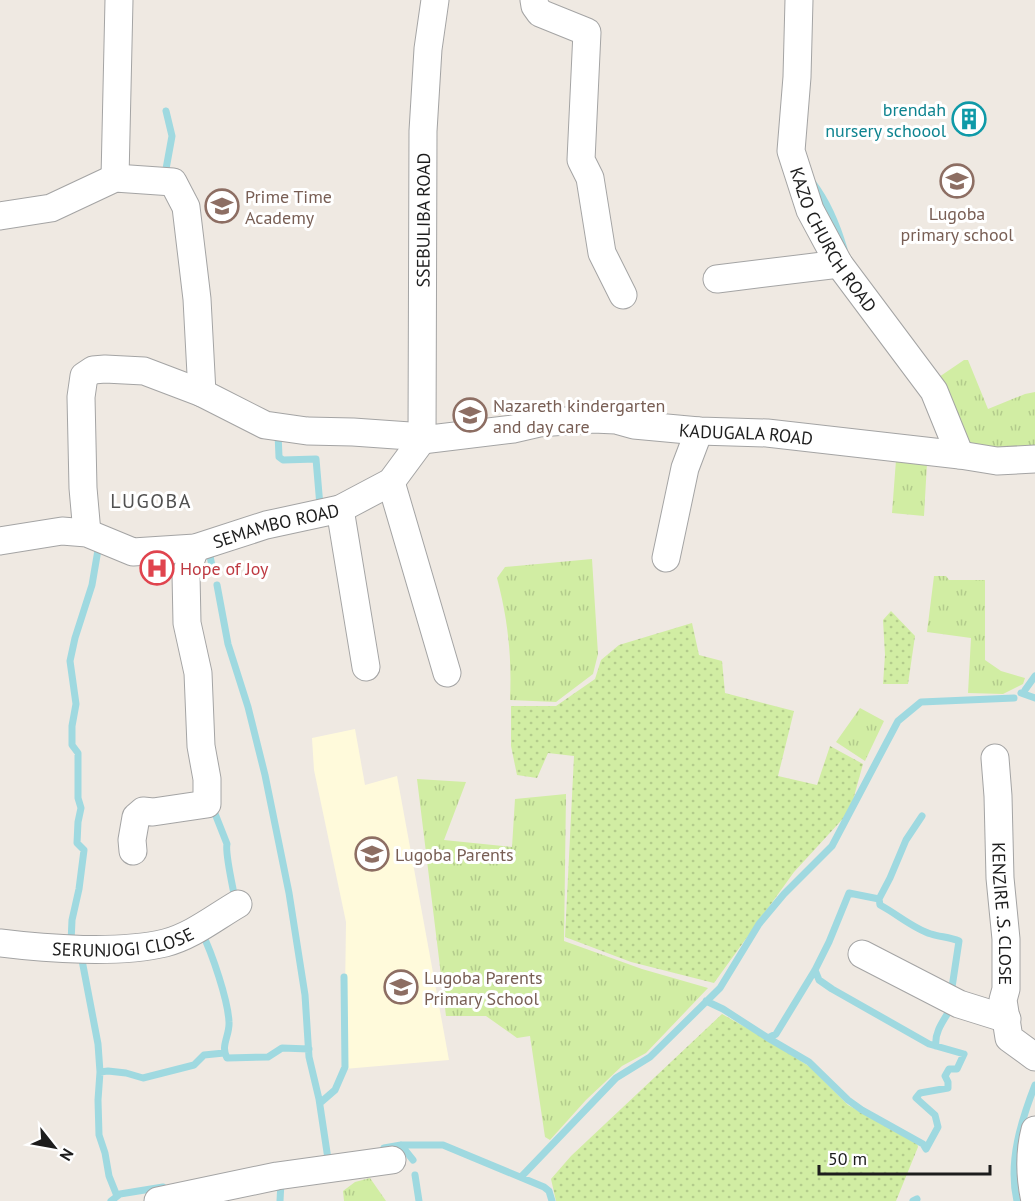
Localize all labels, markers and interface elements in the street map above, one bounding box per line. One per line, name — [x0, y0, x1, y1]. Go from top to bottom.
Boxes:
place label: brendah nursery schoool — [825, 98, 947, 142]
building icon: brendah nursery schoool — [951, 101, 987, 137]
street label: SSEBULIBA ROAD — [411, 153, 434, 287]
school or university icon: Lugoba primary school — [939, 163, 975, 199]
street label: KAZO CHURCH ROAD — [785, 164, 882, 316]
place label: Prime Time Academy — [245, 185, 332, 229]
school or university icon: Prime Time Academy — [204, 188, 240, 224]
place label: Lugoba primary school — [901, 202, 1014, 246]
place label: Nazareth kindergarten and day care — [493, 394, 665, 438]
school or university icon: Nazareth kindergarten and day care — [452, 397, 488, 433]
street label: KADUGALA ROAD — [678, 418, 814, 450]
district label: LUGOBA — [110, 488, 192, 514]
street label: SEMAMBO ROAD — [210, 498, 341, 553]
hospital icon: Hope of Joy — [139, 550, 175, 586]
place label: Hope of Joy — [180, 557, 269, 580]
school or university icon: Lugoba Parents — [354, 836, 390, 872]
street label: KENZIRE .S. CLOSE — [988, 842, 1018, 985]
place label: Lugoba Parents — [395, 843, 514, 866]
street label: SERUNJOGI CLOSE — [52, 922, 197, 961]
place label: Lugoba Parents Primary School — [424, 966, 543, 1010]
school or university icon: Lugoba Parents Primary School — [383, 969, 419, 1005]
north arrow — [24, 1117, 84, 1177]
scale bar — [819, 1138, 990, 1176]
text: N — [56, 1145, 78, 1164]
text: 50 m — [828, 1147, 867, 1170]

